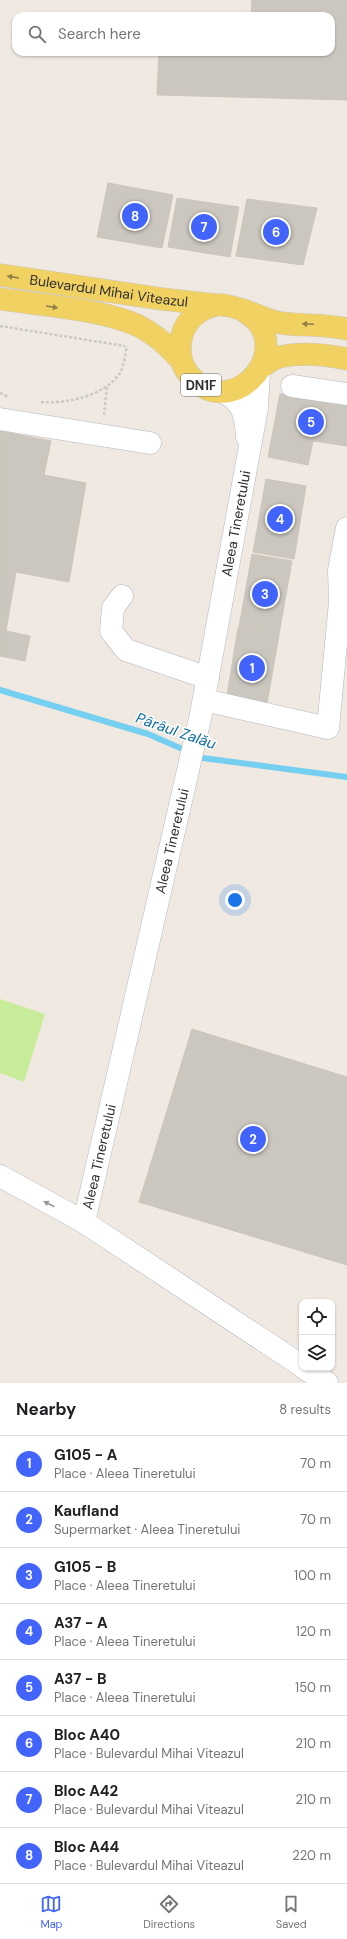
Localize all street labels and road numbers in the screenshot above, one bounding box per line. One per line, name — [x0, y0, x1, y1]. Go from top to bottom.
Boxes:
street label: Bulevardul Mihai Viteazul — [29, 271, 189, 311]
road number: DN1F — [181, 374, 221, 396]
street label: Aleea Tineretului — [217, 469, 254, 578]
street label: Aleea Tineretului — [151, 787, 193, 895]
street label: Aleea Tineretului — [78, 1102, 120, 1211]

